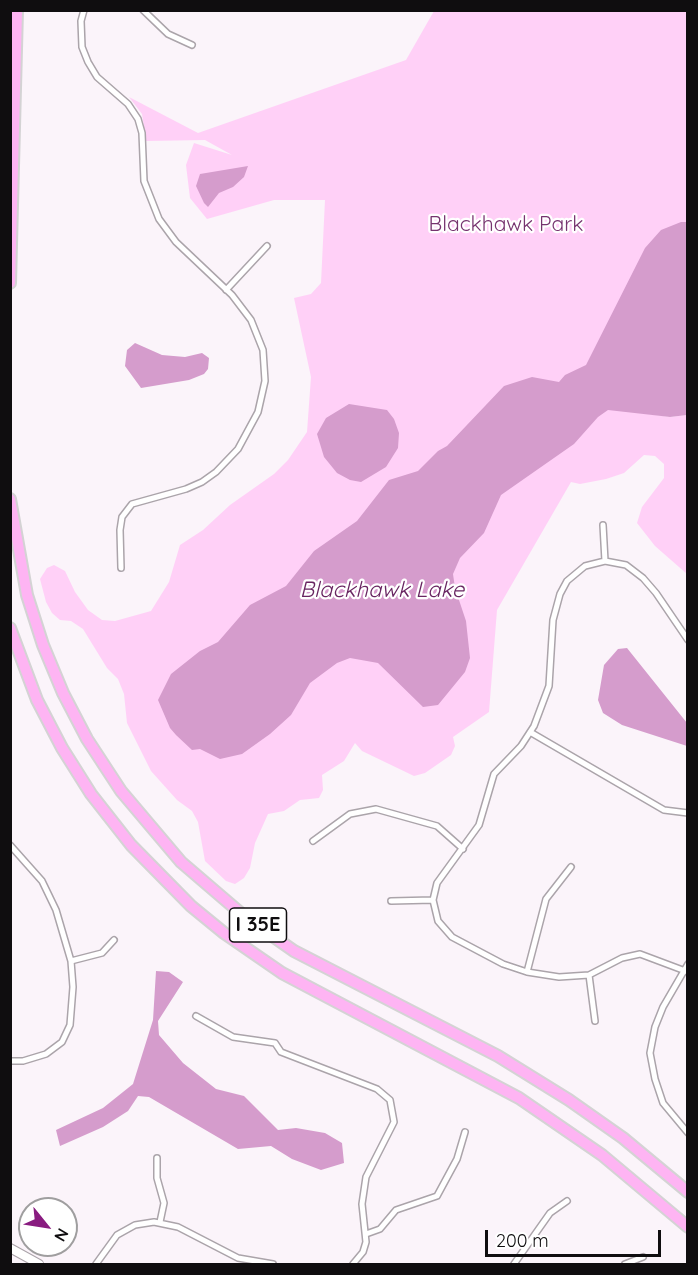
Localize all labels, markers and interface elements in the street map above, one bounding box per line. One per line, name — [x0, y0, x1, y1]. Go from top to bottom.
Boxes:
park label: Blackhawk Park — [429, 212, 583, 238]
water label: Blackhawk Lake — [300, 577, 464, 603]
road number: I 35E — [230, 908, 286, 942]
north arrow — [18, 1197, 78, 1257]
scale bar — [488, 1218, 664, 1256]
text: N — [50, 1225, 73, 1245]
text: 200 m — [496, 1229, 549, 1252]

